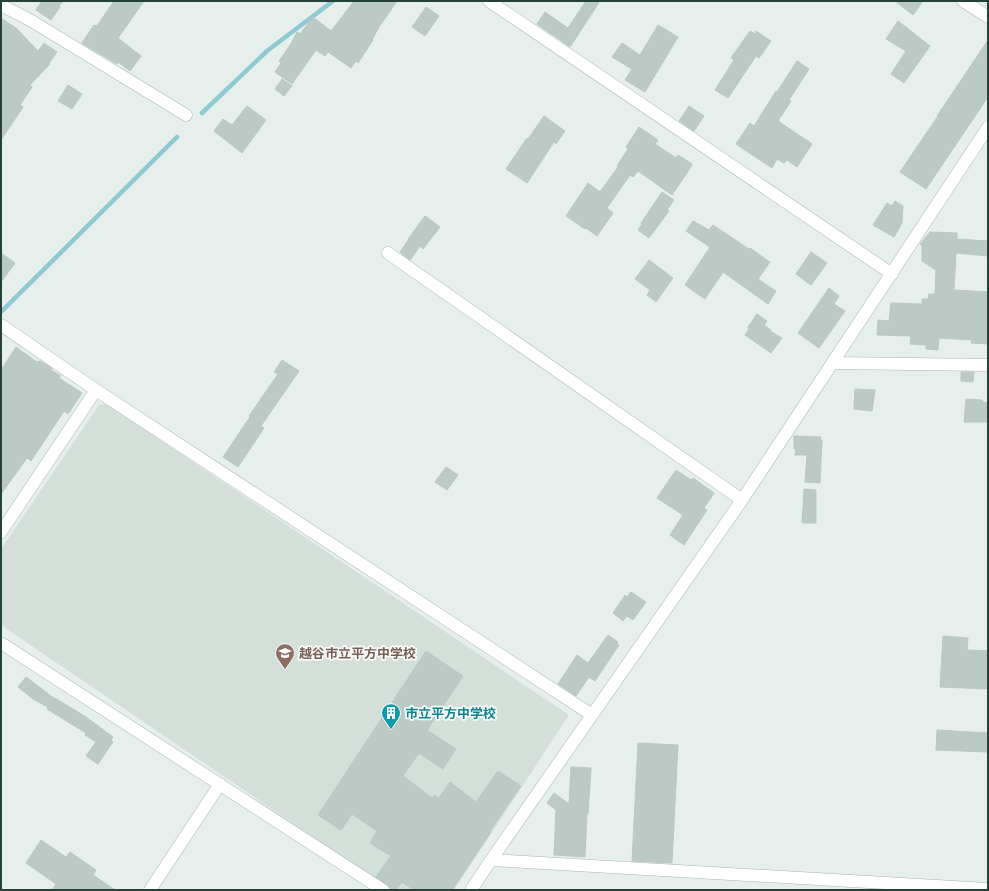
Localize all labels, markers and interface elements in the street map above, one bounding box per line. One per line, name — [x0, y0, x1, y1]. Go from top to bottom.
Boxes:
school or university icon: 越谷市立平方中学校 — [274, 642, 296, 670]
place label: 越谷市立平方中学校 — [299, 645, 416, 661]
building icon: 市立平方中学校 — [380, 702, 402, 730]
place label: 市立平方中学校 — [405, 705, 496, 721]

